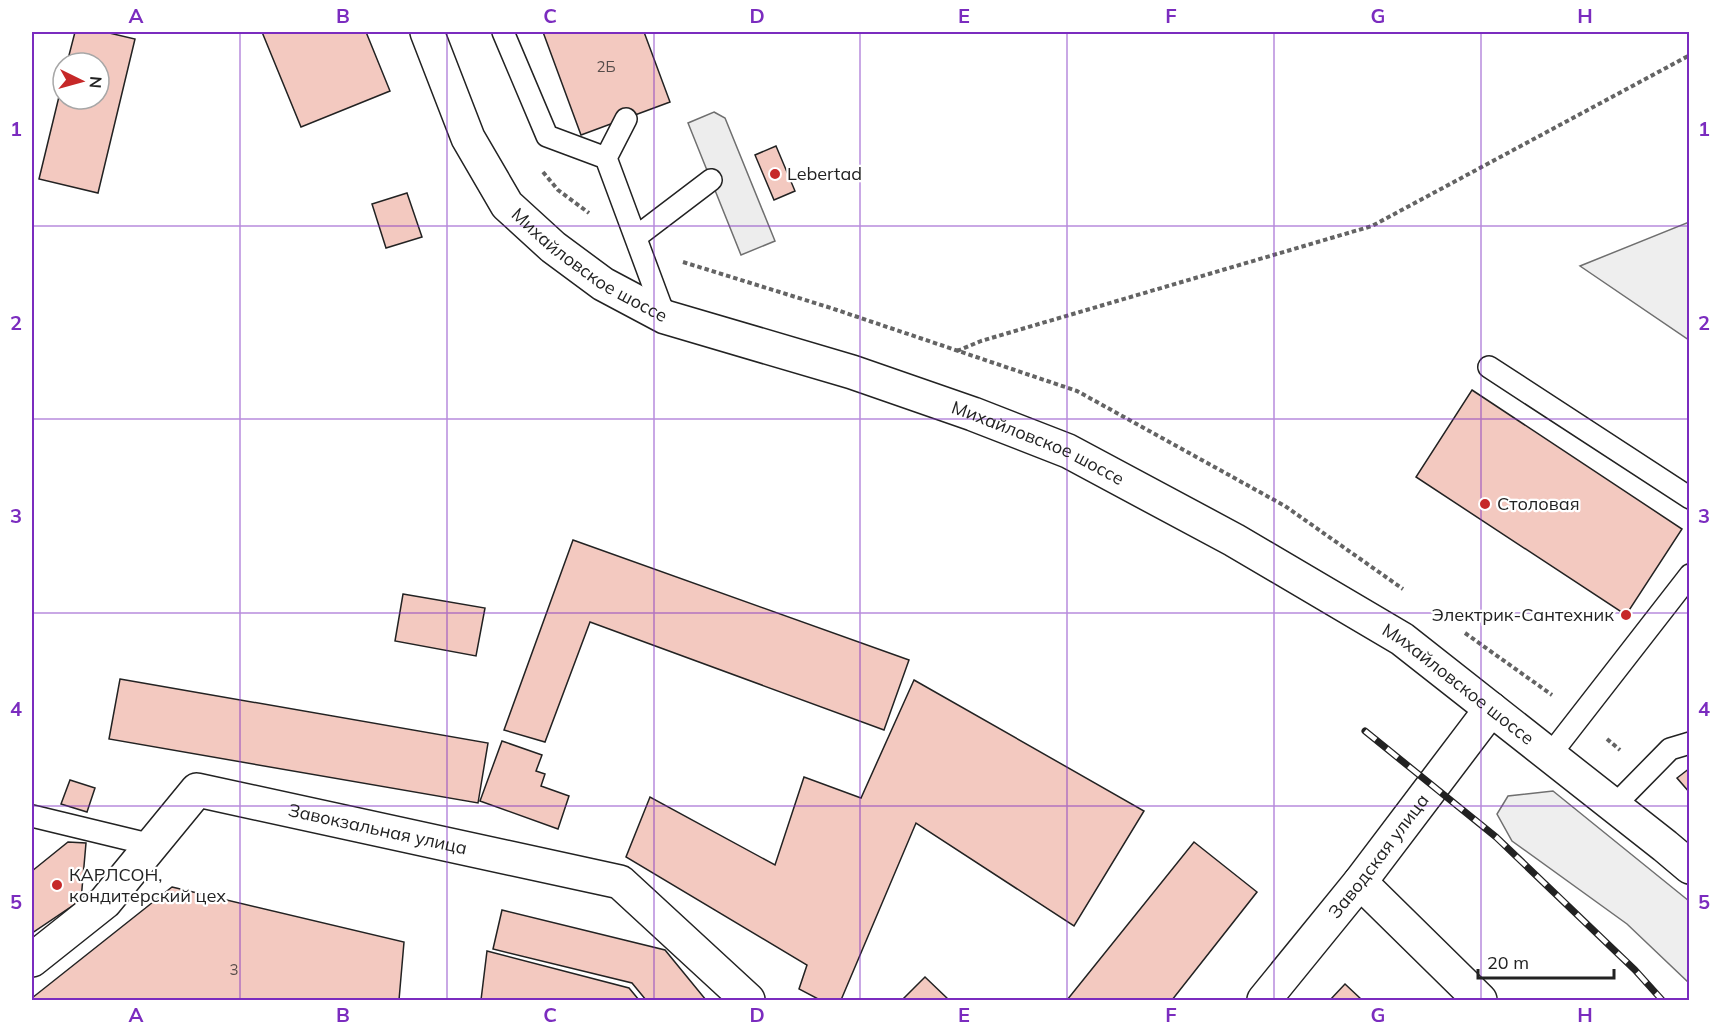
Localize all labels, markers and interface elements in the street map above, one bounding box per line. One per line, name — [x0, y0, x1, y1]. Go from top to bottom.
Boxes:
text: A — [129, 3, 144, 28]
text: B — [336, 3, 350, 28]
text: C — [543, 3, 557, 28]
text: D — [749, 3, 765, 28]
text: E — [958, 3, 970, 28]
text: F — [1165, 3, 1177, 28]
text: G — [1371, 3, 1385, 28]
text: H — [1577, 3, 1593, 28]
north arrow — [51, 51, 111, 111]
house number: 2Б — [596, 57, 616, 76]
text: N — [85, 75, 106, 89]
text: 1 — [10, 116, 22, 141]
text: 1 — [1698, 116, 1710, 141]
place label: Lebertad — [787, 162, 862, 185]
marker: Lebertad — [768, 167, 782, 181]
street label: Михайловское шоссе — [507, 203, 672, 327]
text: 2 — [10, 310, 22, 335]
text: 2 — [1698, 310, 1710, 335]
street label: Михайловское шоссе — [949, 395, 1128, 490]
place label: Столовая — [1497, 492, 1580, 515]
marker: Столовая — [1478, 497, 1492, 511]
text: 3 — [10, 503, 22, 528]
text: 3 — [1698, 503, 1710, 528]
place label: Электрик-Сантехник — [1432, 603, 1614, 626]
marker: Электрик-Сантехник — [1619, 608, 1633, 622]
street label: Михайловское шоссе — [1378, 618, 1539, 750]
text: 4 — [10, 696, 22, 721]
text: 4 — [1698, 696, 1710, 721]
street label: Заводская улица — [1323, 789, 1434, 923]
street label: Завокзальная улица — [286, 798, 469, 859]
place label: КАРЛСОН, кондитерский цех — [69, 863, 226, 907]
marker: КАРЛСОН, кондитерский цех — [50, 878, 64, 892]
text: 5 — [10, 889, 22, 914]
text: 5 — [1698, 889, 1710, 914]
scale bar — [1478, 942, 1614, 980]
text: 20 m — [1487, 951, 1529, 974]
house number: 3 — [229, 960, 239, 979]
text: A — [129, 1002, 144, 1027]
text: B — [336, 1002, 350, 1027]
text: C — [543, 1002, 557, 1027]
text: D — [749, 1002, 765, 1027]
text: E — [958, 1002, 970, 1027]
text: F — [1165, 1002, 1177, 1027]
text: G — [1371, 1002, 1385, 1027]
text: H — [1577, 1002, 1593, 1027]

